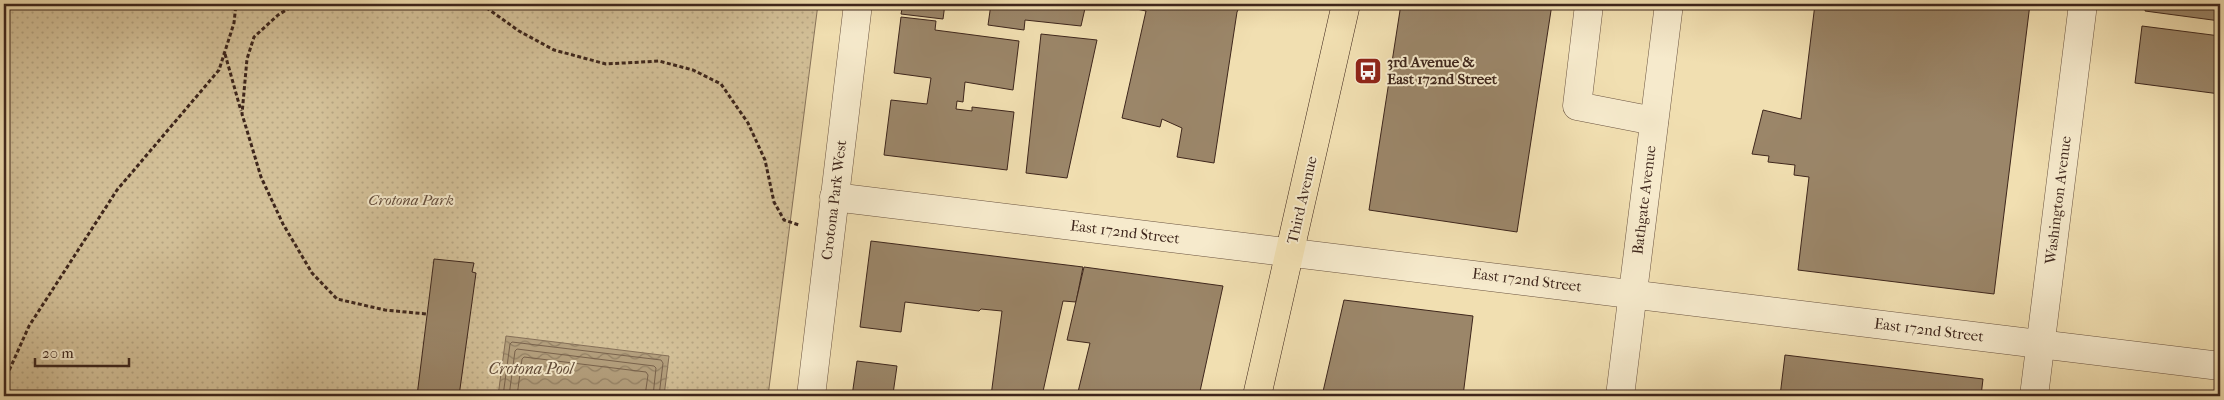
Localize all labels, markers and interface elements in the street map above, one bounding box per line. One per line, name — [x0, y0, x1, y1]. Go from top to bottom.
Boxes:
place label: 3rd Avenue & East 172nd Street — [1387, 53, 1498, 88]
bus stop icon: 3rd Avenue & East 172nd Street — [1353, 56, 1383, 86]
street label: Washington Avenue — [2041, 134, 2075, 266]
street label: Crotona Park West — [818, 138, 850, 261]
street label: Bathgate Avenue — [1628, 144, 1660, 256]
street label: Third Avenue — [1283, 154, 1321, 246]
park label: Crotona Park — [368, 191, 454, 209]
street label: East 172nd Street — [1069, 216, 1181, 248]
street label: East 172nd Street — [1471, 264, 1583, 296]
street label: East 172nd Street — [1873, 314, 1985, 346]
scale bar — [35, 335, 129, 367]
text: 20 m — [42, 344, 74, 362]
water label: Crotona Pool — [488, 359, 576, 378]

